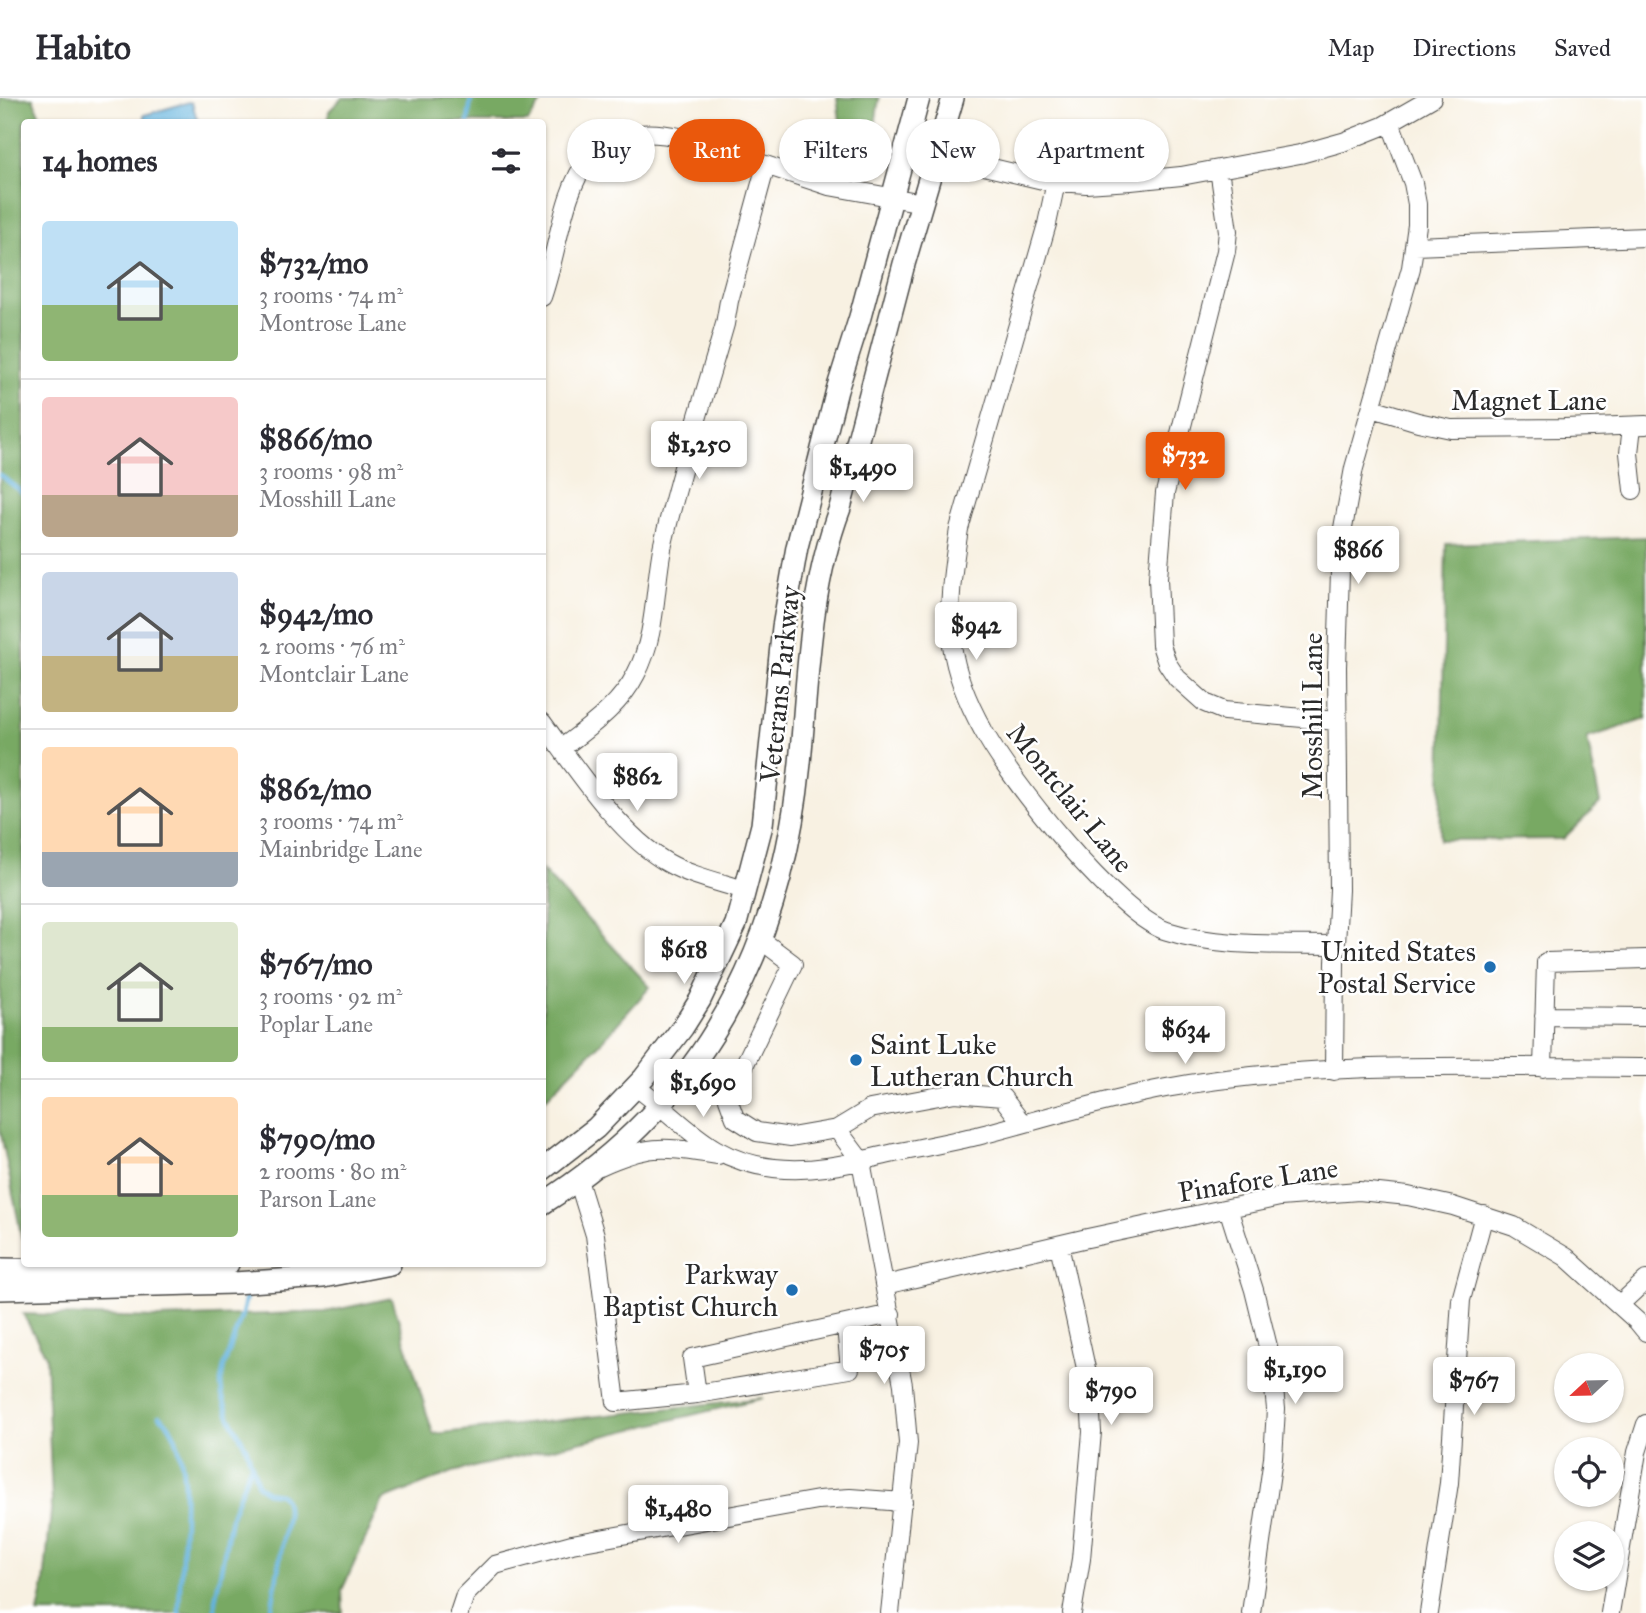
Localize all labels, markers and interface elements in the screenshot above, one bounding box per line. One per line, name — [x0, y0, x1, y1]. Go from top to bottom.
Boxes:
text: Habito — [35, 28, 131, 68]
text: Map — [1328, 33, 1375, 63]
text: Directions — [1413, 33, 1516, 63]
text: Saved — [1554, 33, 1611, 63]
chip: Buy — [567, 119, 655, 182]
chip: Rent — [669, 119, 765, 182]
chip: Filters — [779, 119, 892, 182]
chip: New — [906, 119, 1000, 182]
chip: Apartment — [1014, 119, 1169, 182]
icon: filters — [487, 142, 525, 180]
text: 14 homes — [42, 143, 157, 179]
text: $732/mo — [259, 245, 368, 281]
icon: home — [98, 249, 182, 333]
text: 3 rooms · 74 m² — [259, 281, 403, 309]
text: Montrose Lane — [259, 309, 407, 337]
street label: Magnet Lane — [1451, 383, 1607, 418]
text: $866/mo — [259, 421, 372, 457]
pin: $1,250 — [642, 422, 756, 481]
icon: home — [98, 425, 182, 509]
text: $1,250 — [667, 430, 731, 458]
pin: $732 — [1144, 432, 1226, 492]
text: $732 — [1162, 441, 1208, 469]
pin: $1,490 — [806, 444, 920, 504]
text: $1,490 — [829, 453, 897, 481]
text: 3 rooms · 98 m² — [259, 457, 403, 485]
text: Mosshill Lane — [259, 485, 396, 513]
pin: $866 — [1317, 526, 1399, 586]
text: $866 — [1333, 535, 1383, 563]
street label: Veterans Parkway — [752, 583, 808, 785]
text: $942/mo — [259, 596, 373, 632]
icon: home — [98, 600, 182, 684]
pin: $942 — [935, 602, 1017, 662]
text: $942 — [951, 611, 1001, 639]
text: 2 rooms · 76 m² — [259, 632, 405, 660]
street label: Mosshill Lane — [1295, 632, 1330, 800]
text: Montclair Lane — [259, 660, 409, 688]
street label: Montclair Lane — [999, 716, 1141, 880]
pin: $862 — [596, 754, 678, 813]
text: $862 — [612, 762, 662, 790]
text: $862/mo — [259, 771, 372, 807]
icon: home — [98, 775, 182, 859]
text: 3 rooms · 74 m² — [259, 807, 403, 835]
text: Mainbridge Lane — [259, 835, 423, 863]
pin: $618 — [643, 926, 725, 986]
place label: United States Postal Service — [1318, 934, 1476, 1001]
text: $618 — [661, 935, 707, 963]
text: $767/mo — [259, 946, 373, 982]
icon: home — [98, 950, 182, 1034]
marker: United States Postal Service — [1482, 959, 1498, 975]
text: 3 rooms · 92 m² — [259, 982, 402, 1010]
pin: $634 — [1144, 1006, 1226, 1066]
text: Poplar Lane — [259, 1010, 373, 1038]
text: $634 — [1161, 1015, 1209, 1043]
place label: Saint Luke Lutheran Church — [870, 1027, 1074, 1094]
marker: Saint Luke Lutheran Church — [848, 1052, 864, 1068]
pin: $1,690 — [646, 1060, 760, 1119]
text: $1,690 — [670, 1068, 736, 1096]
text: $790/mo — [259, 1121, 375, 1157]
icon: home — [98, 1125, 182, 1209]
street label: Pinafore Lane — [1176, 1150, 1340, 1210]
text: 2 rooms · 80 m² — [259, 1157, 406, 1185]
text: Parson Lane — [259, 1185, 376, 1213]
place label: Parkway Baptist Church — [603, 1257, 779, 1324]
marker: Parkway Baptist Church — [784, 1282, 800, 1298]
pin: $705 — [843, 1326, 925, 1386]
text: $705 — [859, 1335, 909, 1363]
pin: $1,190 — [1238, 1346, 1352, 1406]
north arrow — [1554, 1353, 1624, 1423]
map controls — [1554, 1353, 1624, 1591]
text: $1,190 — [1263, 1355, 1327, 1383]
pin: $767 — [1433, 1358, 1515, 1417]
text: $767 — [1449, 1366, 1499, 1394]
pin: $790 — [1070, 1368, 1152, 1427]
text: $790 — [1085, 1376, 1137, 1404]
button: locate — [1554, 1437, 1624, 1507]
pin: $1,480 — [621, 1486, 735, 1545]
text: $1,480 — [644, 1494, 712, 1522]
button: layers — [1554, 1521, 1624, 1591]

